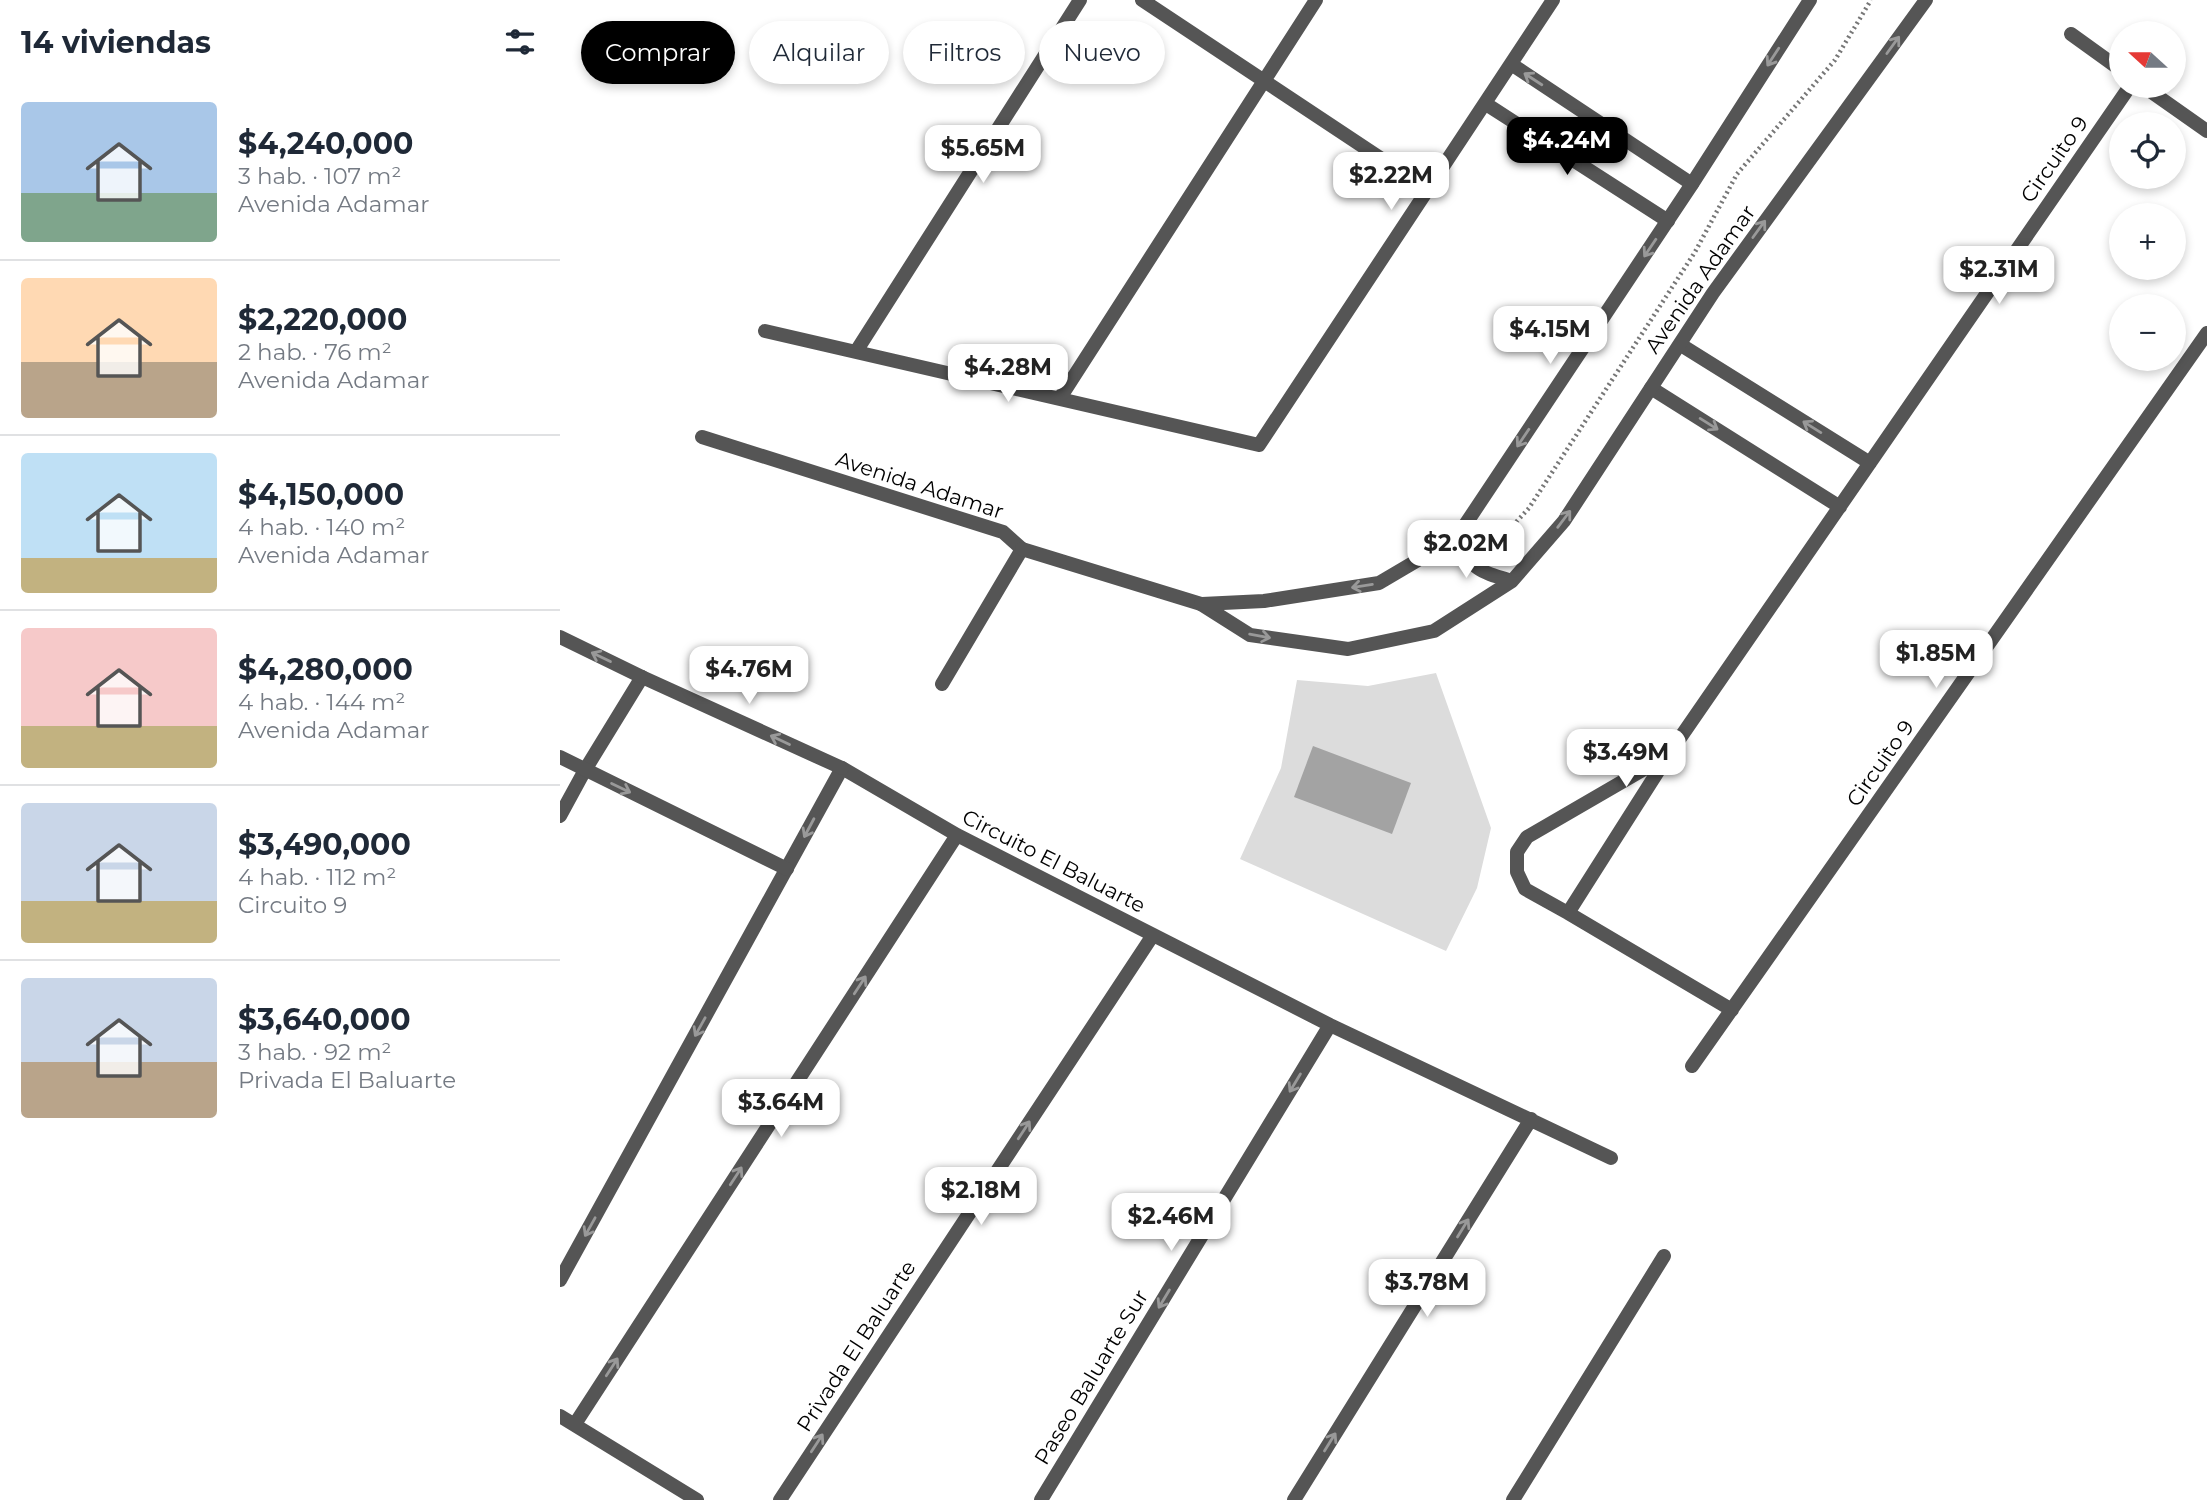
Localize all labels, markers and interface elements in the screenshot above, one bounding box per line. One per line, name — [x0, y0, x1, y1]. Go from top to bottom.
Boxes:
chip: Comprar — [581, 21, 735, 84]
chip: Alquilar — [749, 21, 889, 84]
chip: Filtros — [903, 21, 1025, 84]
chip: Nuevo — [1039, 21, 1165, 84]
north arrow — [2109, 21, 2186, 98]
map controls — [2109, 21, 2186, 371]
icon: filters — [501, 23, 539, 61]
text: 14 viviendas — [21, 24, 211, 61]
one-way arrow — [1886, 36, 1901, 55]
one-way arrow — [1766, 47, 1780, 67]
one-way arrow — [1524, 72, 1543, 86]
street label: Circuito 9 — [2015, 111, 2093, 207]
button: locate — [2109, 112, 2186, 189]
pin: $4.24M — [1510, 118, 1624, 177]
text: $4,240,000 — [238, 125, 413, 162]
pin: $5.65M — [926, 125, 1040, 185]
text: $4.24M — [1523, 126, 1611, 154]
icon: home — [77, 130, 161, 214]
text: $5.65M — [941, 134, 1025, 162]
pin: $2.22M — [1334, 152, 1448, 212]
text: $2.22M — [1349, 161, 1433, 189]
text: 3 hab. · 107 m² — [238, 162, 401, 190]
text: Avenida Adamar — [238, 190, 430, 218]
street label: Avenida Adamar — [1640, 200, 1760, 358]
button: + — [2109, 203, 2186, 280]
one-way arrow — [1752, 220, 1767, 239]
one-way arrow — [1642, 238, 1656, 258]
pin: $2.31M — [1942, 246, 2056, 306]
text: $2.31M — [1959, 255, 2039, 283]
button: − — [2109, 294, 2186, 371]
text: $2,220,000 — [238, 301, 407, 338]
icon: home — [77, 306, 161, 390]
pin: $4.15M — [1493, 306, 1607, 366]
text: $4.15M — [1509, 315, 1591, 343]
text: 2 hab. · 76 m² — [238, 338, 392, 366]
pin: $4.28M — [951, 344, 1065, 404]
text: $4.28M — [964, 353, 1052, 381]
text: Avenida Adamar — [238, 366, 430, 394]
one-way arrow — [1698, 418, 1718, 432]
one-way arrow — [1803, 419, 1823, 433]
one-way arrow — [1516, 428, 1531, 447]
street label: Avenida Adamar — [833, 446, 1007, 524]
text: $4,150,000 — [238, 476, 404, 513]
icon: home — [77, 481, 161, 565]
one-way arrow — [1556, 510, 1571, 529]
text: 4 hab. · 140 m² — [238, 513, 405, 541]
pin: $2.02M — [1409, 520, 1523, 580]
text: $2.02M — [1423, 529, 1509, 557]
text: Avenida Adamar — [238, 541, 430, 569]
one-way arrow — [1351, 580, 1374, 593]
one-way arrow — [1248, 630, 1271, 643]
pin: $1.85M — [1879, 630, 1993, 690]
text: $1.85M — [1896, 639, 1976, 667]
pin: $4.76M — [692, 646, 806, 706]
one-way arrow — [591, 649, 612, 663]
text: $4,280,000 — [238, 651, 413, 688]
text: $4.76M — [705, 655, 793, 683]
icon: home — [77, 656, 161, 740]
text: 4 hab. · 144 m² — [238, 688, 405, 716]
street label: Circuito 9 — [1841, 715, 1919, 811]
text: Avenida Adamar — [238, 716, 430, 744]
pin: $3.49M — [1569, 730, 1683, 789]
one-way arrow — [769, 733, 791, 746]
text: $3.49M — [1583, 738, 1669, 766]
one-way arrow — [610, 781, 631, 795]
street label: Circuito El Baluarte — [958, 804, 1150, 918]
one-way arrow — [802, 817, 815, 838]
text: $3,490,000 — [238, 826, 411, 863]
icon: home — [77, 831, 161, 915]
text: 4 hab. · 112 m² — [238, 863, 396, 891]
text: Circuito 9 — [238, 891, 347, 919]
one-way arrow — [852, 976, 867, 995]
text: $3,640,000 — [238, 1001, 411, 1038]
icon: home — [77, 1006, 161, 1090]
one-way arrow — [693, 1017, 707, 1037]
text: 3 hab. · 92 m² — [238, 1038, 391, 1066]
text: Privada El Baluarte — [238, 1066, 456, 1094]
one-way arrow — [1287, 1073, 1301, 1093]
pin: $3.64M — [724, 1080, 838, 1139]
text: $3.64M — [738, 1088, 824, 1116]
one-way arrow — [1017, 1121, 1031, 1141]
one-way arrow — [728, 1167, 743, 1186]
pin: $2.18M — [924, 1168, 1038, 1227]
text: $2.18M — [941, 1176, 1021, 1204]
pin: $2.46M — [1114, 1194, 1228, 1253]
text: $2.46M — [1128, 1202, 1214, 1230]
one-way arrow — [583, 1216, 597, 1236]
one-way arrow — [1457, 1219, 1471, 1239]
street label: Privada El Baluarte — [791, 1256, 921, 1436]
pin: $3.78M — [1370, 1260, 1484, 1319]
text: $3.78M — [1385, 1268, 1469, 1296]
street label: Paseo Baluarte Sur — [1029, 1285, 1153, 1469]
one-way arrow — [1156, 1288, 1170, 1308]
one-way arrow — [605, 1357, 619, 1377]
one-way arrow — [1323, 1432, 1337, 1452]
one-way arrow — [810, 1434, 825, 1453]

